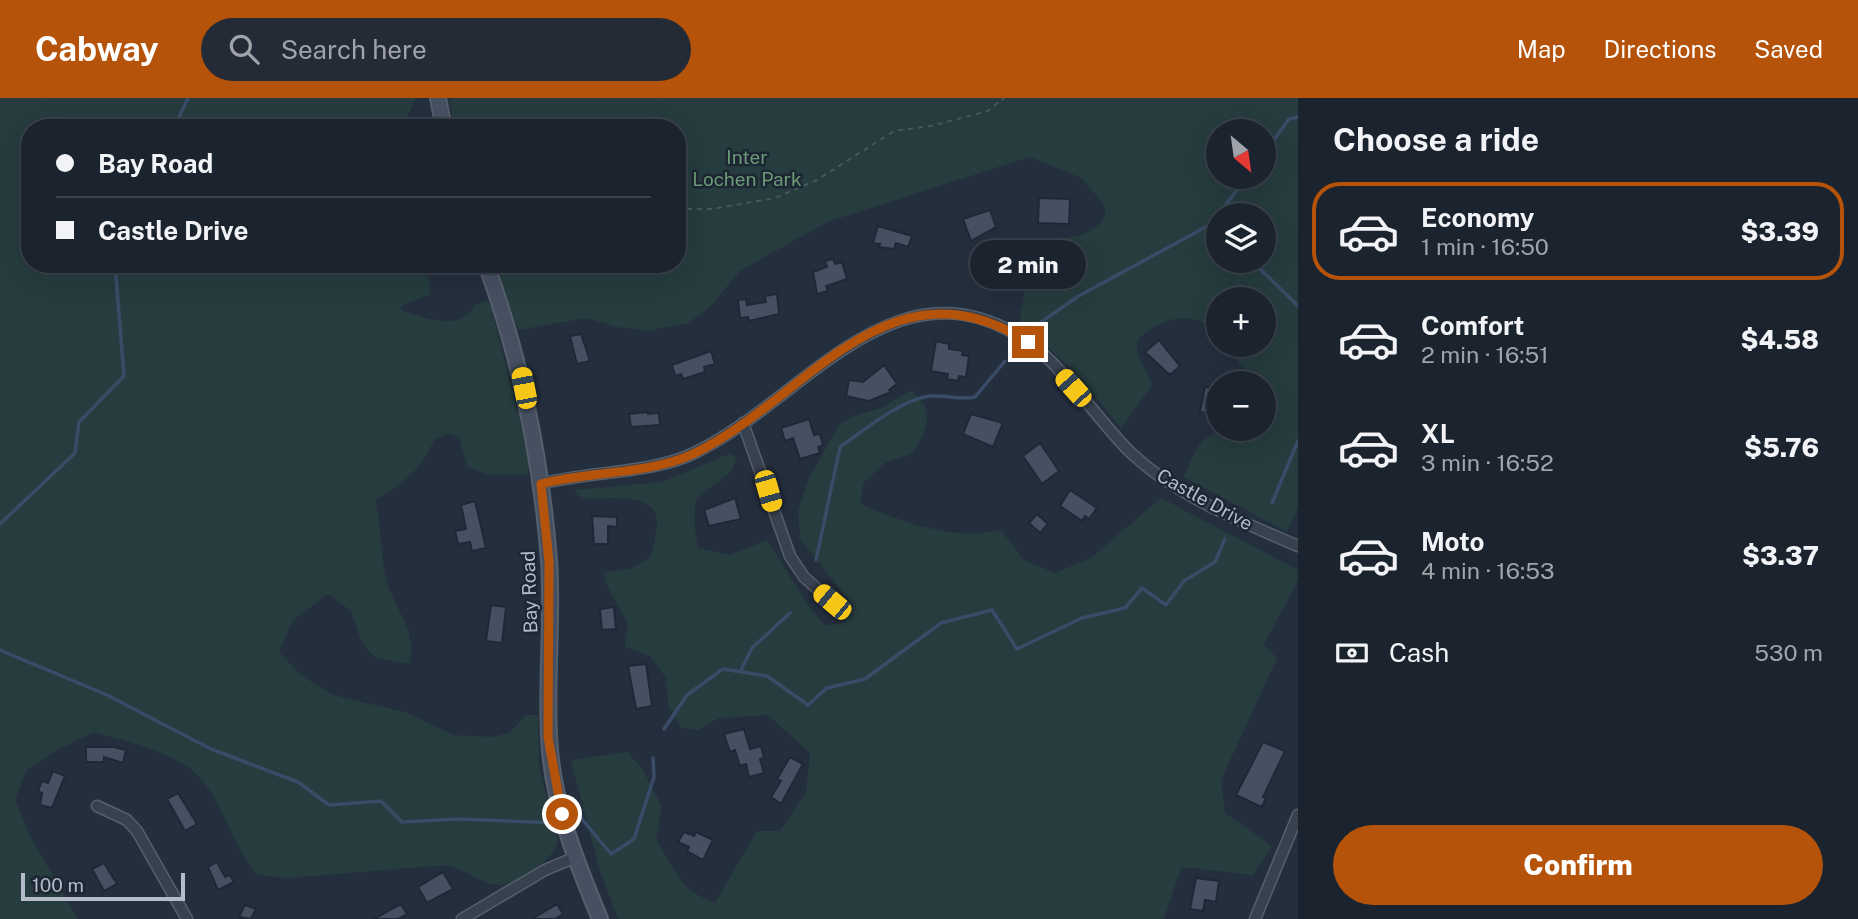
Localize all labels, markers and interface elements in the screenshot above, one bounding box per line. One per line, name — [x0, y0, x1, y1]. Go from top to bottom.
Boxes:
search box — [201, 18, 691, 81]
text: Cabway — [35, 30, 159, 68]
icon: search — [225, 30, 263, 68]
text: Search here — [281, 34, 427, 65]
text: Map — [1517, 35, 1566, 63]
text: Directions — [1604, 35, 1716, 63]
text: Saved — [1754, 35, 1823, 63]
north arrow — [1206, 119, 1276, 189]
map controls — [1206, 119, 1276, 441]
text: Choose a ride — [1333, 121, 1539, 158]
park label: Inter Lochen Park — [692, 146, 802, 190]
text: Bay Road — [98, 148, 213, 179]
icon: car — [1337, 200, 1400, 263]
text: Economy — [1421, 202, 1534, 233]
button: layers — [1206, 203, 1276, 273]
text: Castle Drive — [98, 215, 248, 246]
text: $3.39 — [1741, 216, 1819, 247]
text: 1 min · 16:50 — [1421, 233, 1549, 260]
callout: 2 min — [970, 240, 1086, 289]
text: 2 min — [997, 251, 1059, 278]
button: + — [1206, 287, 1276, 357]
icon: car — [1337, 308, 1400, 371]
text: Comfort — [1421, 310, 1524, 341]
text: $4.58 — [1740, 324, 1819, 355]
route end — [1012, 326, 1044, 358]
text: 2 min · 16:51 — [1421, 341, 1549, 368]
car — [510, 365, 539, 411]
car — [1052, 365, 1095, 411]
button: − — [1206, 371, 1276, 441]
icon: car — [1337, 416, 1400, 479]
text: XL — [1421, 418, 1455, 449]
text: $5.76 — [1744, 432, 1819, 463]
text: 3 min · 16:52 — [1421, 449, 1554, 476]
street label: Castle Drive — [1153, 464, 1257, 534]
car — [753, 468, 784, 514]
icon: car — [1337, 524, 1400, 587]
text: Moto — [1421, 526, 1484, 557]
text: $3.37 — [1742, 540, 1819, 571]
street label: Bay Road — [517, 550, 541, 634]
text: 4 min · 16:53 — [1421, 557, 1554, 584]
car — [810, 580, 855, 624]
icon: cash — [1333, 634, 1371, 672]
text: Cash — [1389, 637, 1449, 668]
text: 530 m — [1754, 639, 1823, 666]
route start — [546, 798, 578, 830]
button: Confirm — [1333, 825, 1823, 905]
scale bar — [21, 870, 186, 902]
text: 100 m — [32, 874, 84, 896]

